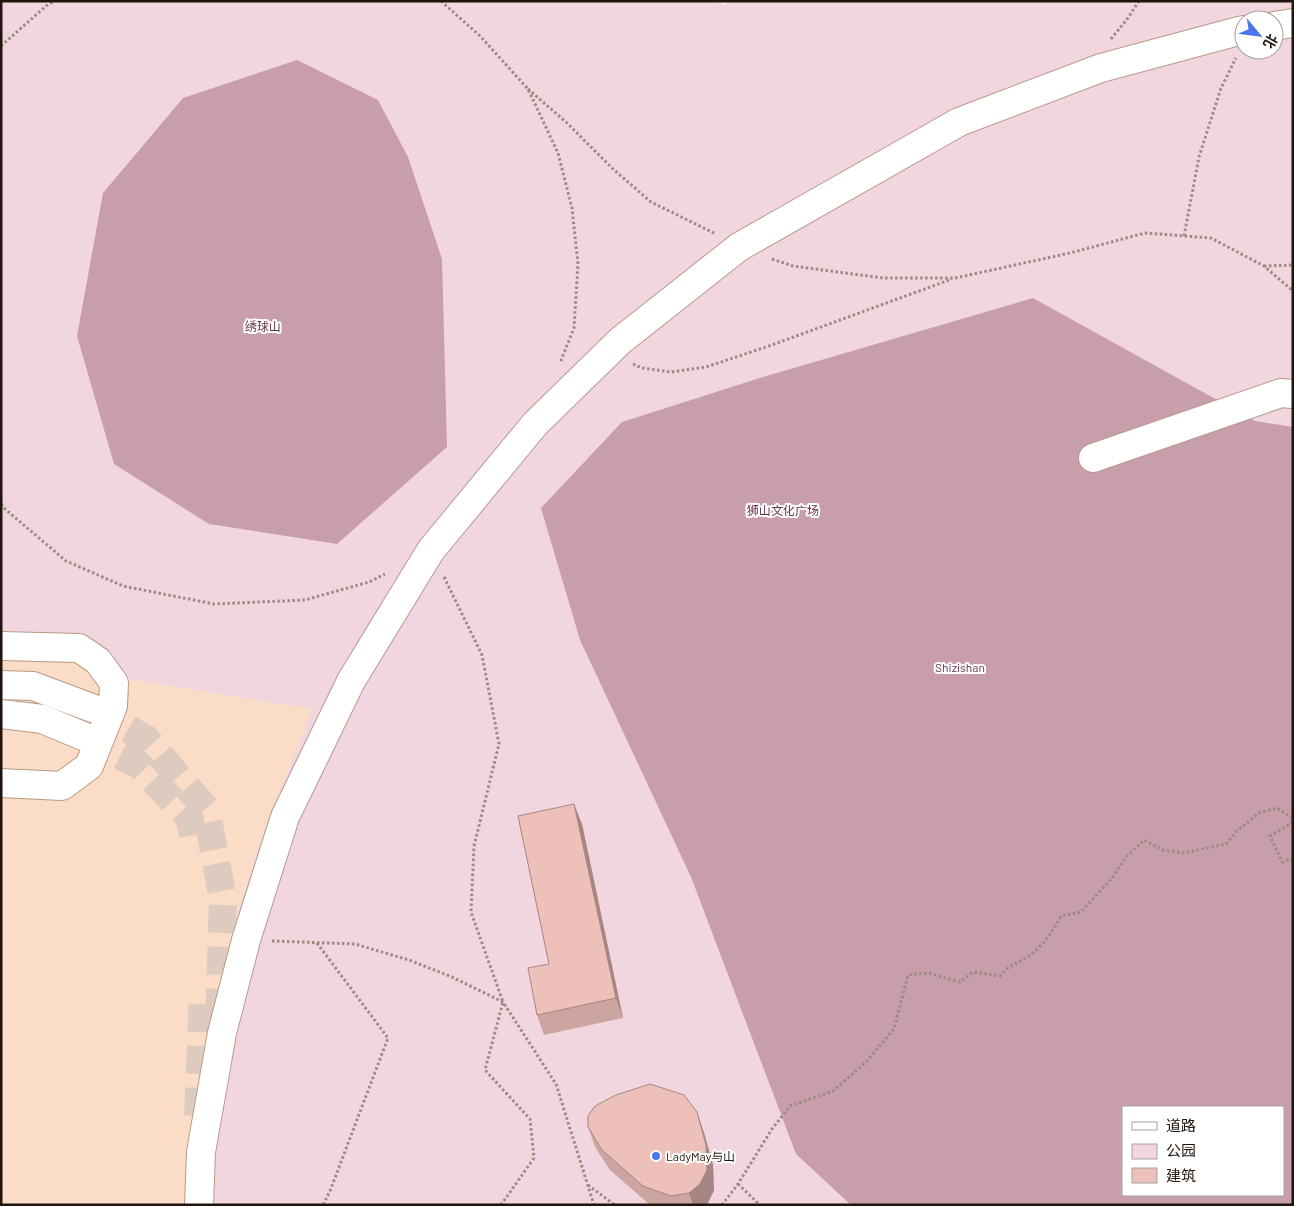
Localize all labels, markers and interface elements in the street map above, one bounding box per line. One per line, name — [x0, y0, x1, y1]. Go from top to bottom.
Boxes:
north arrow — [1234, 10, 1284, 60]
text: 北 — [1260, 31, 1282, 52]
park label: 绣球山 — [245, 319, 281, 333]
park label: 狮山文化广场 — [747, 503, 819, 517]
park label: Shizishan — [935, 660, 985, 674]
legend — [1122, 1106, 1284, 1196]
text: 道路 — [1166, 1116, 1196, 1134]
text: 公园 — [1166, 1141, 1196, 1159]
place label: LadyMay与山 — [666, 1149, 735, 1163]
marker: LadyMay与山 — [650, 1150, 662, 1162]
text: 建筑 — [1166, 1166, 1196, 1184]

